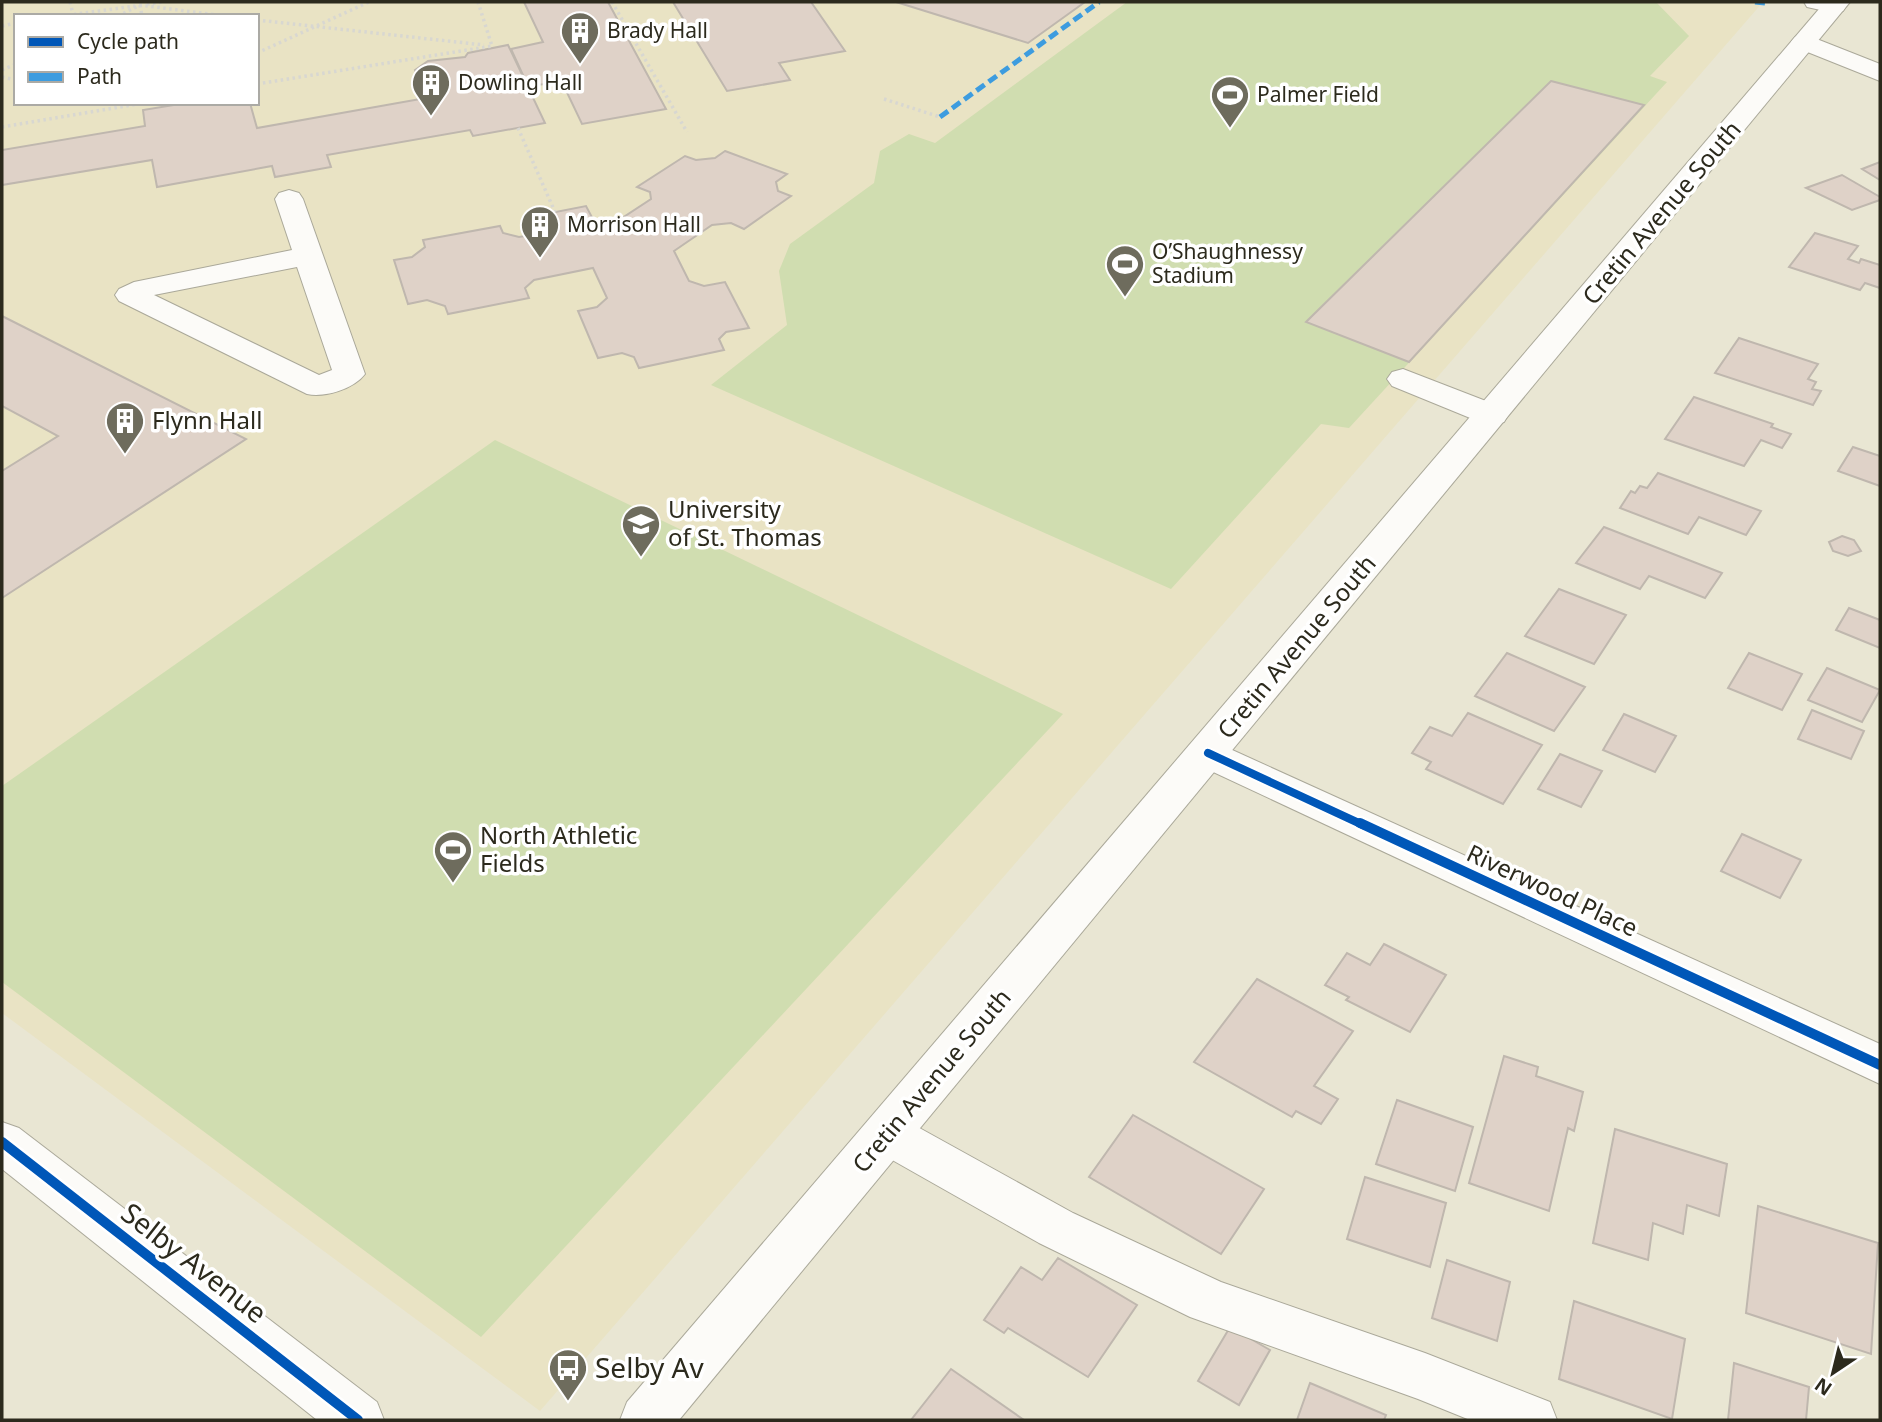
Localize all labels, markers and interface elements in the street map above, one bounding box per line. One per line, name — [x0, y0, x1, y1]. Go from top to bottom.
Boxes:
building icon: Brady Hall — [559, 10, 601, 65]
legend — [14, 14, 259, 105]
place label: Brady Hall — [607, 16, 708, 44]
text: Cycle path — [77, 27, 179, 55]
text: Path — [77, 62, 122, 90]
building icon: Dowling Hall — [410, 62, 452, 117]
place label: Dowling Hall — [458, 68, 583, 96]
sports icon: Palmer Field — [1209, 74, 1251, 129]
place label: Palmer Field — [1257, 80, 1379, 108]
street label: Cretin Avenue South — [1574, 113, 1748, 311]
building icon: Morrison Hall — [519, 204, 561, 259]
place label: Morrison Hall — [567, 210, 701, 238]
place label: O’Shaughnessy Stadium — [1152, 237, 1303, 289]
sports icon: O’Shaughnessy Stadium — [1104, 243, 1146, 298]
building icon: Flynn Hall — [104, 400, 146, 455]
place label: Flynn Hall — [152, 403, 262, 436]
place label: University of St. Thomas — [668, 492, 822, 553]
school or university icon: University of St. Thomas — [620, 503, 662, 558]
street label: Cretin Avenue South — [1209, 547, 1383, 745]
place label: North Athletic Fields — [480, 818, 637, 879]
sports icon: North Athletic Fields — [432, 829, 474, 884]
street label: Riverwood Place — [1462, 836, 1643, 944]
street label: Cretin Avenue South — [844, 981, 1018, 1179]
street label: Selby Avenue — [114, 1193, 275, 1331]
north arrow — [1798, 1338, 1868, 1408]
bus stop icon: Selby Av — [547, 1347, 589, 1402]
place label: Selby Av — [595, 1348, 705, 1386]
text: N — [1809, 1372, 1837, 1402]

